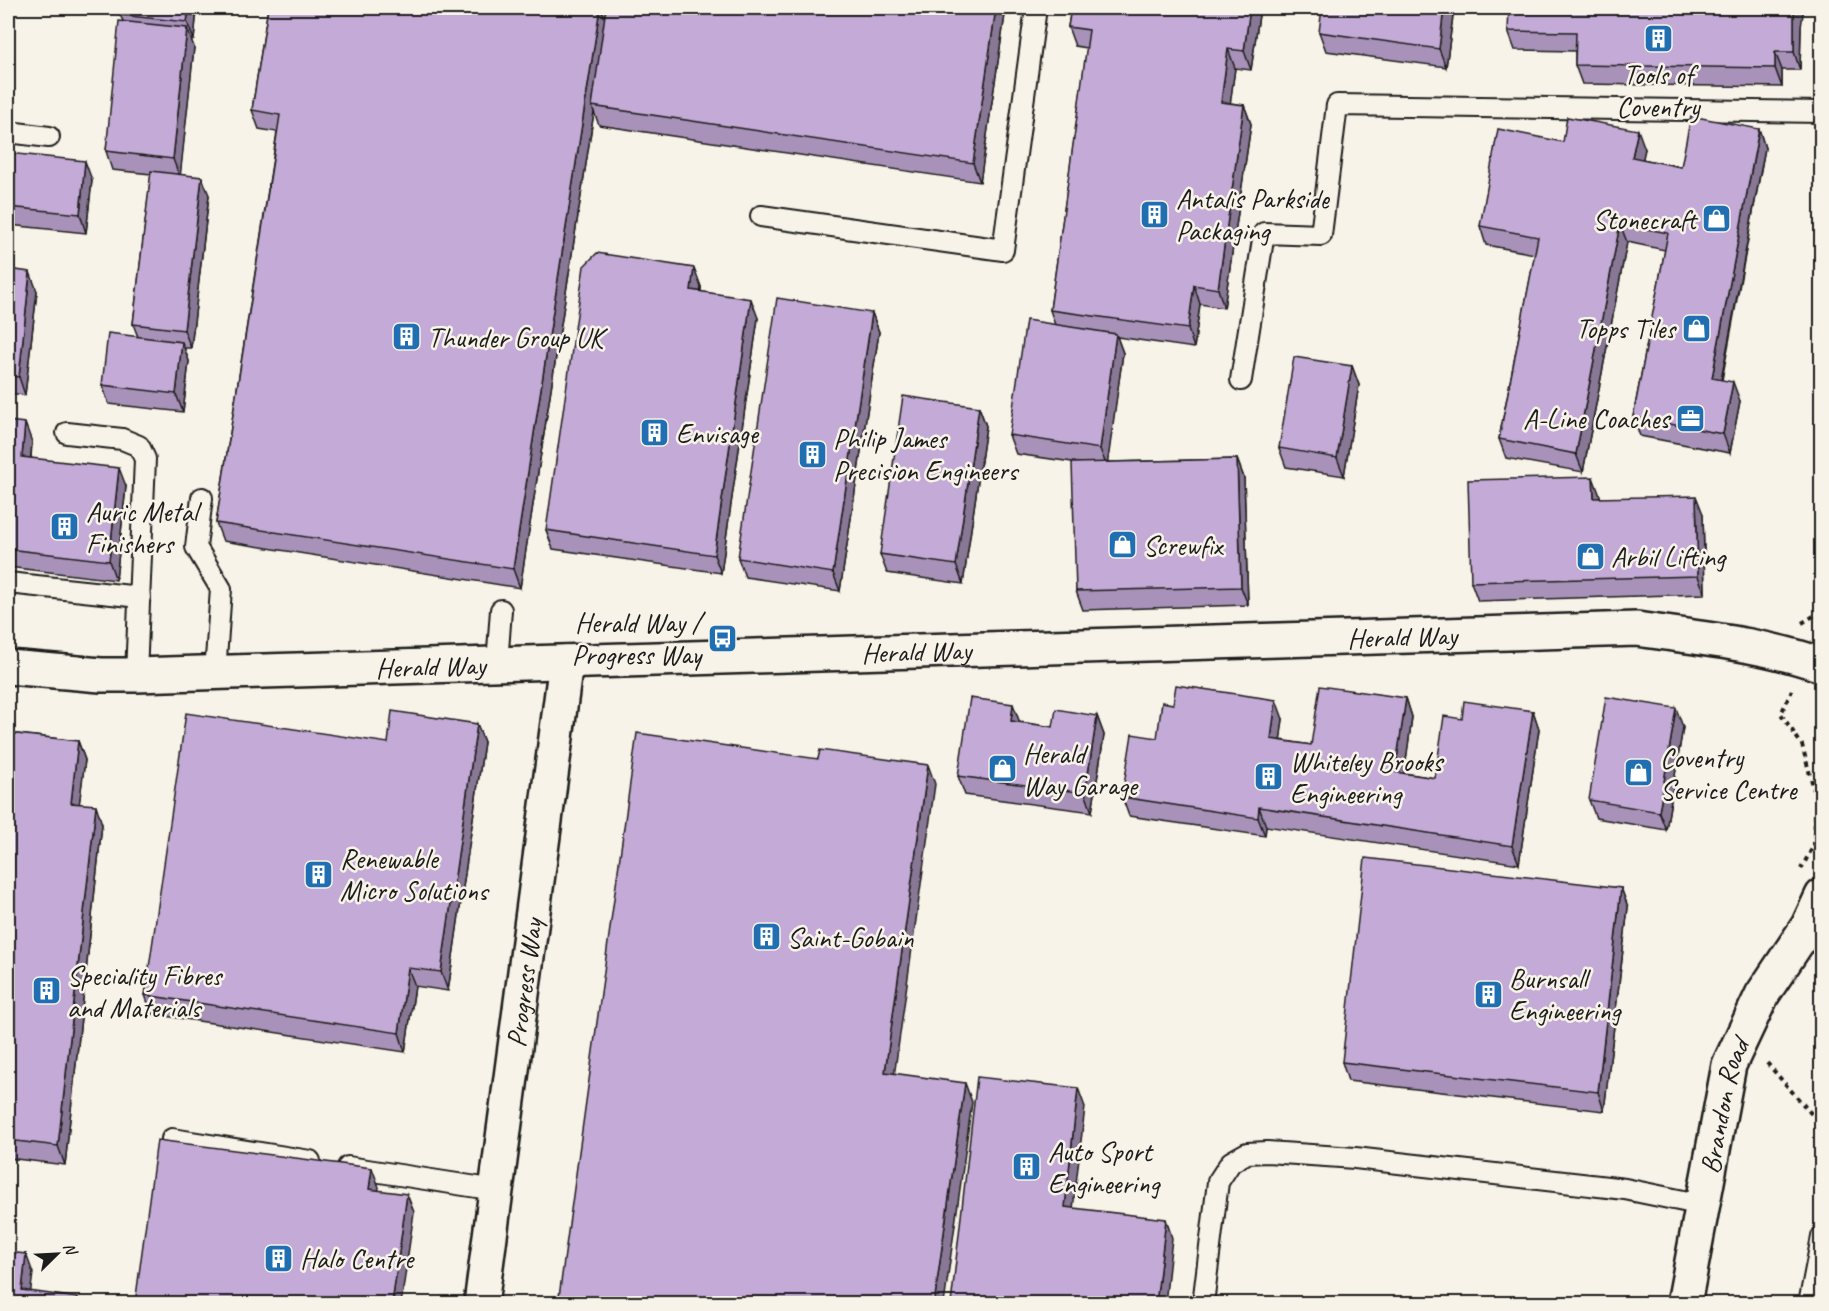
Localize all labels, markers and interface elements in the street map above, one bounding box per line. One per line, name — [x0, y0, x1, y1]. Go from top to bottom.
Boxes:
building icon: Tools of Coventry — [1642, 22, 1674, 54]
place label: Tools of Coventry — [1616, 57, 1702, 124]
place label: Antalis Parkside Packaging — [1176, 181, 1331, 248]
building icon: Antalis Parkside Packaging — [1139, 198, 1171, 230]
place label: Stonecraft — [1593, 202, 1699, 237]
shop icon: Stonecraft — [1701, 203, 1733, 235]
place label: Topps Tiles — [1576, 311, 1677, 346]
shop icon: Topps Tiles — [1680, 312, 1712, 344]
place label: Thunder Group UK — [428, 320, 609, 355]
building icon: Thunder Group UK — [391, 321, 423, 353]
place label: A-Line Coaches — [1523, 401, 1671, 436]
office icon: A-Line Coaches — [1674, 402, 1706, 434]
place label: Envisage — [676, 416, 760, 451]
building icon: Envisage — [639, 417, 671, 449]
place label: Philip James Precision Engineers — [833, 421, 1020, 488]
building icon: Philip James Precision Engineers — [796, 438, 828, 470]
place label: Auric Metal Finishers — [86, 494, 203, 561]
building icon: Auric Metal Finishers — [49, 511, 81, 543]
place label: Screwfix — [1143, 528, 1224, 563]
shop icon: Screwfix — [1106, 529, 1138, 561]
place label: Arbil Lifting — [1611, 539, 1727, 574]
shop icon: Arbil Lifting — [1574, 540, 1606, 572]
place label: Herald Way / Progress Way — [572, 605, 707, 672]
street label: Herald Way — [1347, 617, 1460, 656]
bus stop icon: Herald Way / Progress Way — [706, 622, 738, 654]
street label: Herald Way — [861, 632, 974, 671]
street label: Herald Way — [375, 647, 488, 686]
place label: Herald Way Garage — [1023, 736, 1139, 803]
place label: Coventry Service Centre — [1660, 740, 1798, 807]
place label: Whiteley Brooks Engineering — [1290, 744, 1444, 811]
shop icon: Herald Way Garage — [986, 753, 1018, 785]
shop icon: Coventry Service Centre — [1623, 757, 1655, 789]
building icon: Whiteley Brooks Engineering — [1253, 761, 1285, 793]
place label: Renewable Micro Solutions — [340, 841, 490, 908]
building icon: Renewable Micro Solutions — [303, 858, 335, 890]
street label: Progress Way — [498, 914, 550, 1049]
place label: Saint-Gobain — [787, 920, 914, 955]
building icon: Saint-Gobain — [750, 921, 782, 953]
place label: Speciality Fibres and Materials — [67, 958, 224, 1025]
place label: Burnsall Engineering — [1509, 961, 1622, 1028]
building icon: Speciality Fibres and Materials — [30, 975, 62, 1007]
building icon: Burnsall Engineering — [1472, 978, 1504, 1010]
street label: Brandon Road — [1692, 1029, 1759, 1176]
place label: Auto Sport Engineering — [1048, 1134, 1161, 1201]
building icon: Auto Sport Engineering — [1011, 1151, 1043, 1183]
north arrow — [27, 1224, 87, 1284]
text: N — [59, 1240, 82, 1260]
place label: Halo Centre — [300, 1241, 415, 1276]
building icon: Halo Centre — [263, 1242, 295, 1274]

